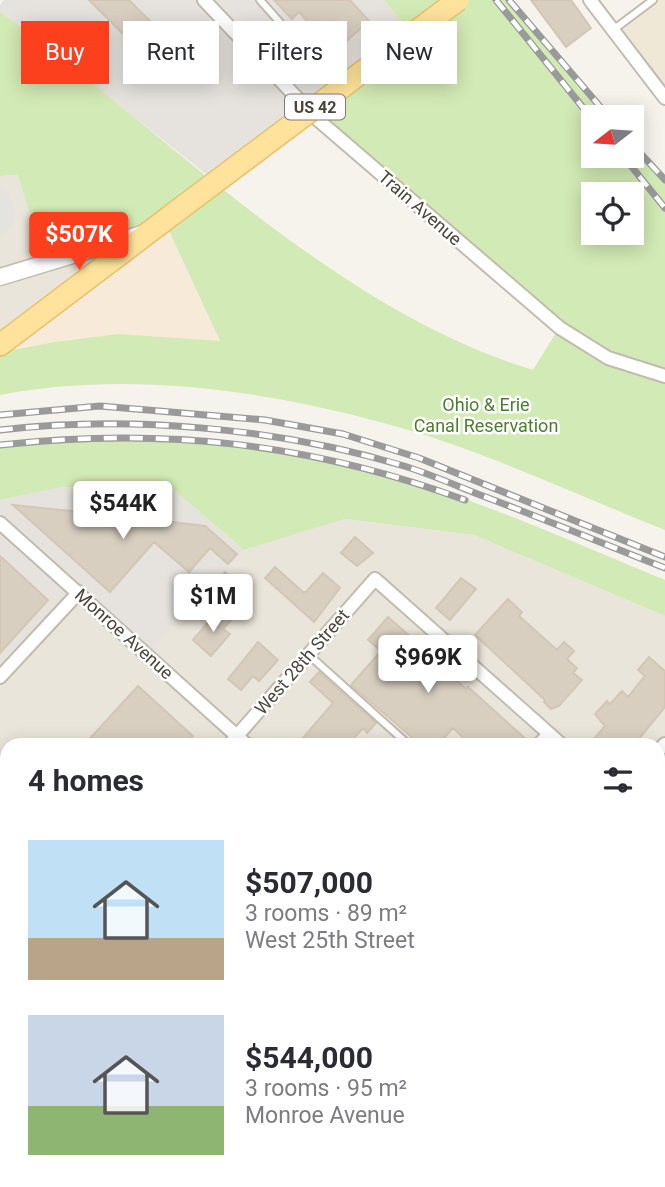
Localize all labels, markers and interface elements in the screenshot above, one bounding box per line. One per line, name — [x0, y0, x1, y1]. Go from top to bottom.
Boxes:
chip: Buy — [21, 21, 109, 84]
chip: Rent — [123, 21, 219, 84]
chip: Filters — [233, 21, 347, 84]
chip: New — [361, 21, 457, 84]
road number: US 42 — [285, 94, 345, 120]
north arrow — [581, 105, 644, 168]
map controls — [581, 105, 644, 245]
street label: Train Avenue — [374, 166, 466, 249]
button: locate — [581, 182, 644, 245]
pin: $507K — [30, 212, 128, 272]
text: $507K — [45, 221, 113, 248]
park label: Ohio & Erie Canal Reservation — [414, 394, 558, 436]
pin: $544K — [74, 482, 172, 541]
text: $544K — [89, 490, 157, 517]
pin: $1M — [179, 574, 247, 634]
text: $1M — [190, 583, 236, 610]
street label: Monroe Avenue — [71, 584, 178, 683]
street label: West 28th Street — [250, 605, 353, 719]
pin: $969K — [379, 636, 477, 695]
text: $969K — [394, 644, 462, 671]
icon: filters — [599, 761, 637, 799]
text: 4 homes — [28, 763, 144, 798]
text: $507,000 — [245, 865, 373, 900]
icon: home — [84, 868, 168, 952]
text: 3 rooms · 89 m² — [245, 900, 407, 927]
text: West 25th Street — [245, 927, 415, 954]
text: $544,000 — [245, 1040, 373, 1075]
icon: home — [84, 1043, 168, 1127]
text: 3 rooms · 95 m² — [245, 1075, 407, 1102]
text: Monroe Avenue — [245, 1102, 405, 1129]

